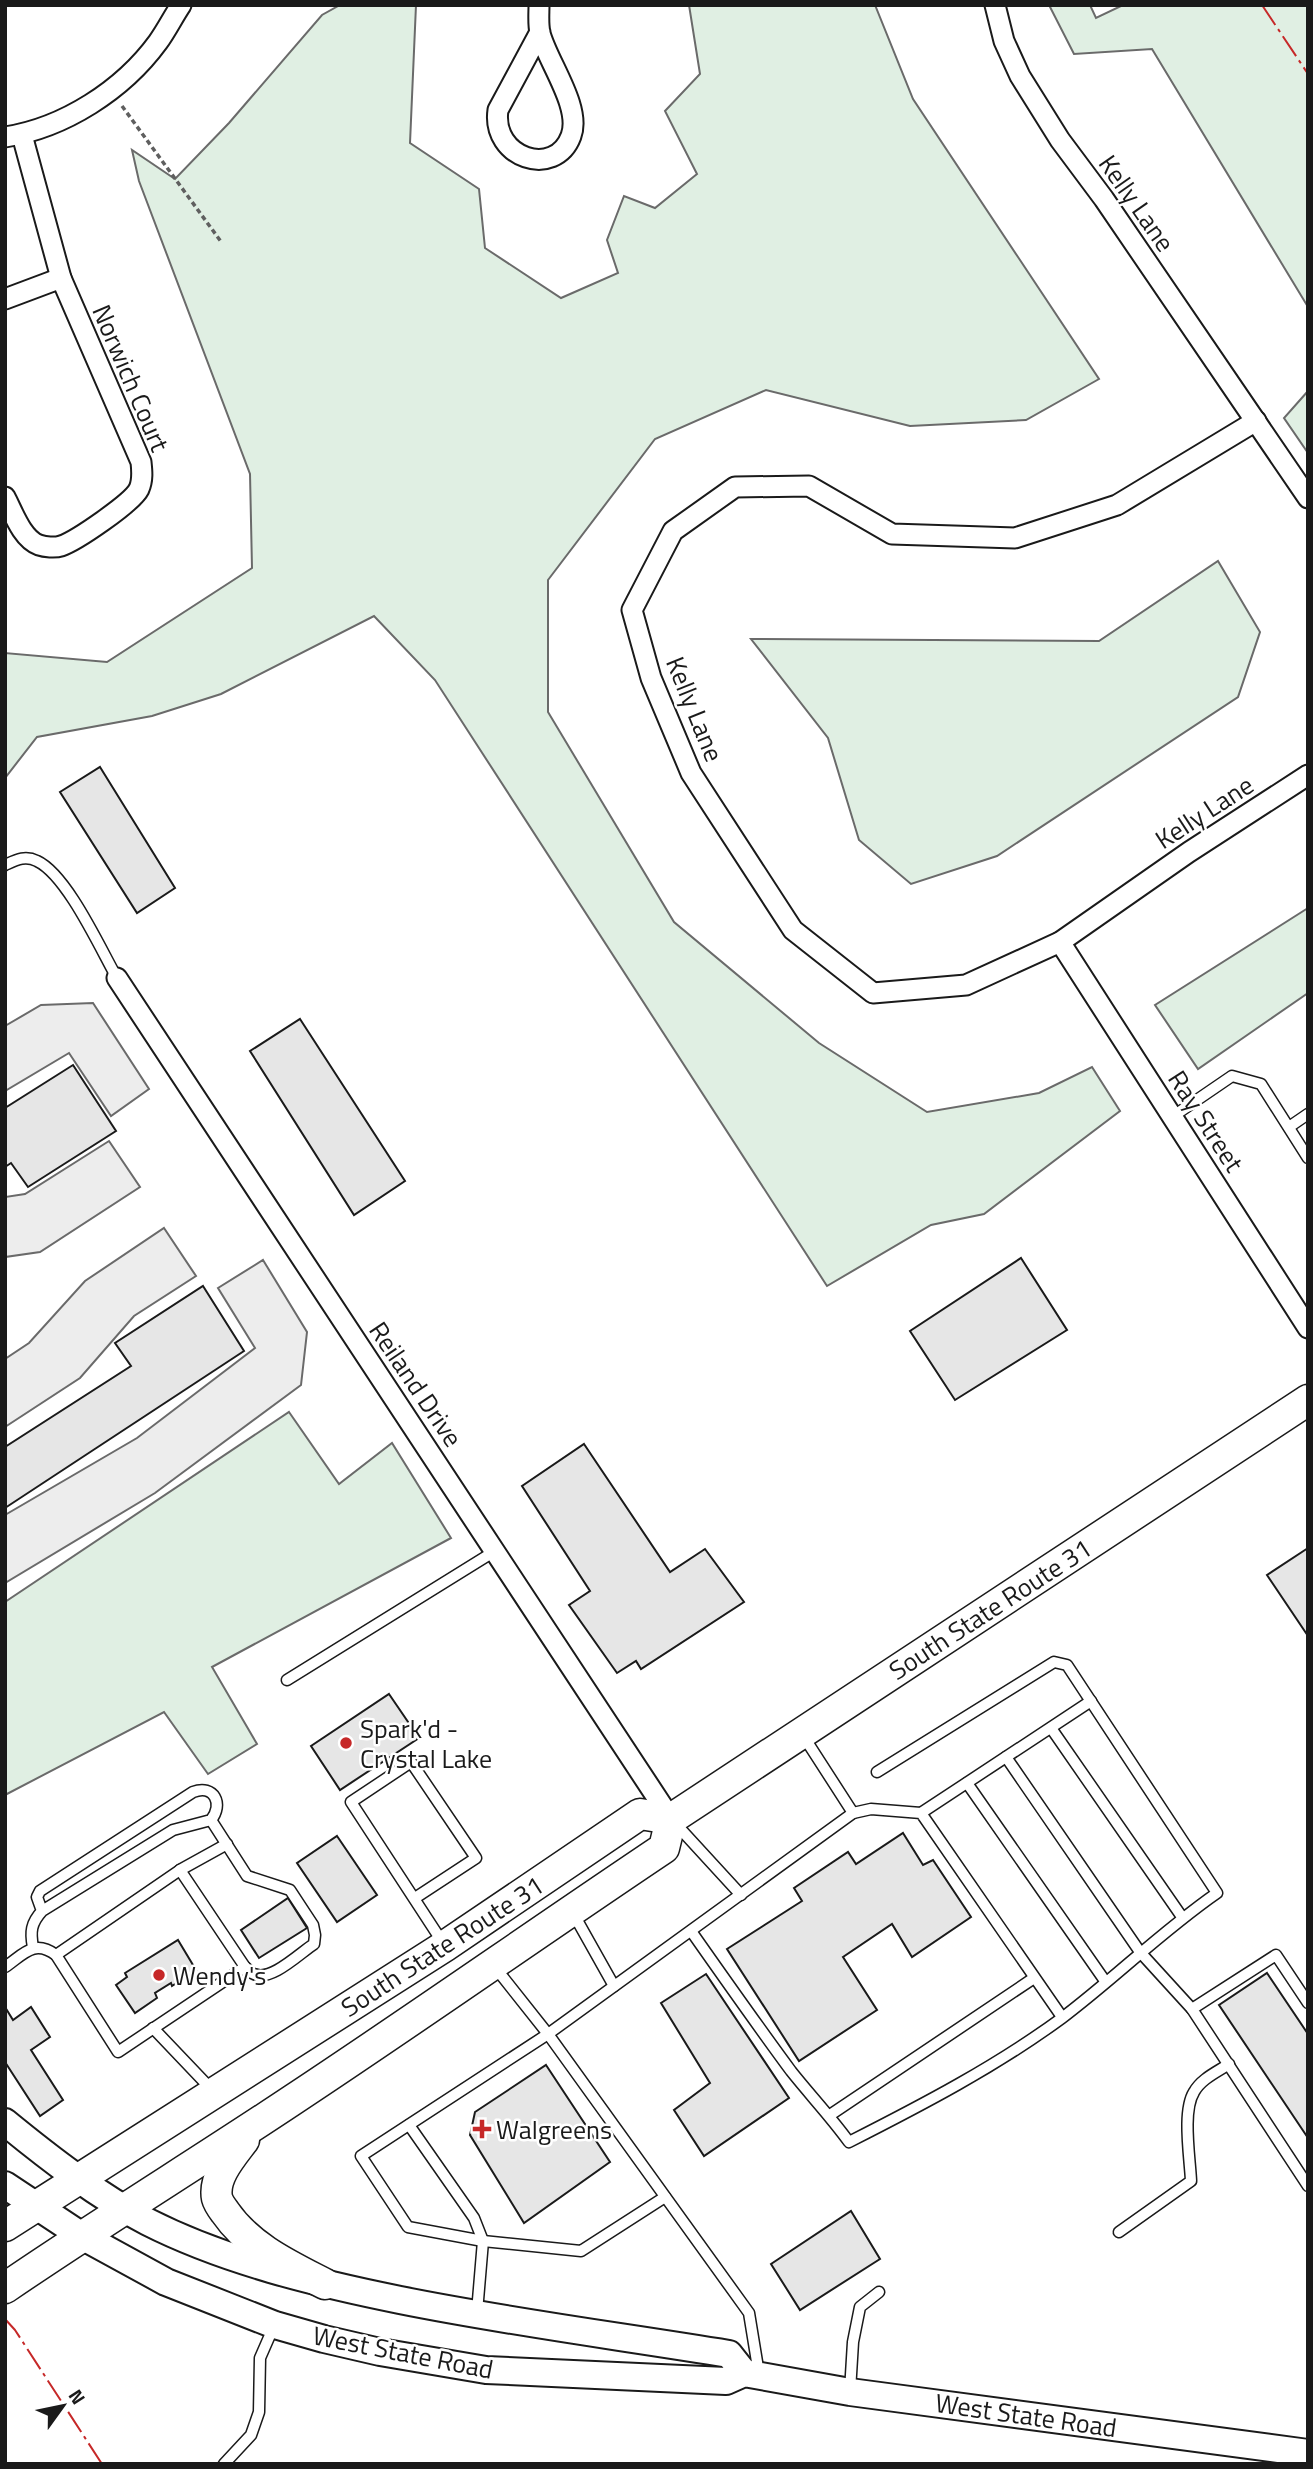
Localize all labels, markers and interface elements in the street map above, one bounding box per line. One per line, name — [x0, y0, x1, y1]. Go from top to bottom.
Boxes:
street label: Kelly Lane — [1089, 147, 1185, 259]
street label: Norwich Court — [83, 298, 179, 458]
street label: Kelly Lane — [656, 651, 734, 767]
street label: Kelly Lane — [1147, 766, 1261, 858]
street label: Ray Street — [1159, 1062, 1253, 1180]
street label: Reiland Drive — [360, 1313, 472, 1455]
street label: South State Route 31 — [881, 1529, 1099, 1689]
place label: Spark'd - Crystal Lake — [360, 1709, 492, 1778]
marker: Spark'd - Crystal Lake — [338, 1735, 354, 1751]
street label: South State Route 31 — [333, 1866, 551, 2026]
place label: Wendy's — [173, 1956, 266, 1995]
marker: Wendy's — [151, 1967, 167, 1983]
place label: Walgreens — [496, 2110, 612, 2149]
marker: Walgreens — [474, 2121, 490, 2137]
street label: West State Road — [310, 2315, 496, 2389]
north arrow — [28, 2371, 98, 2441]
text: N — [62, 2383, 93, 2410]
street label: West State Road — [933, 2383, 1119, 2447]

